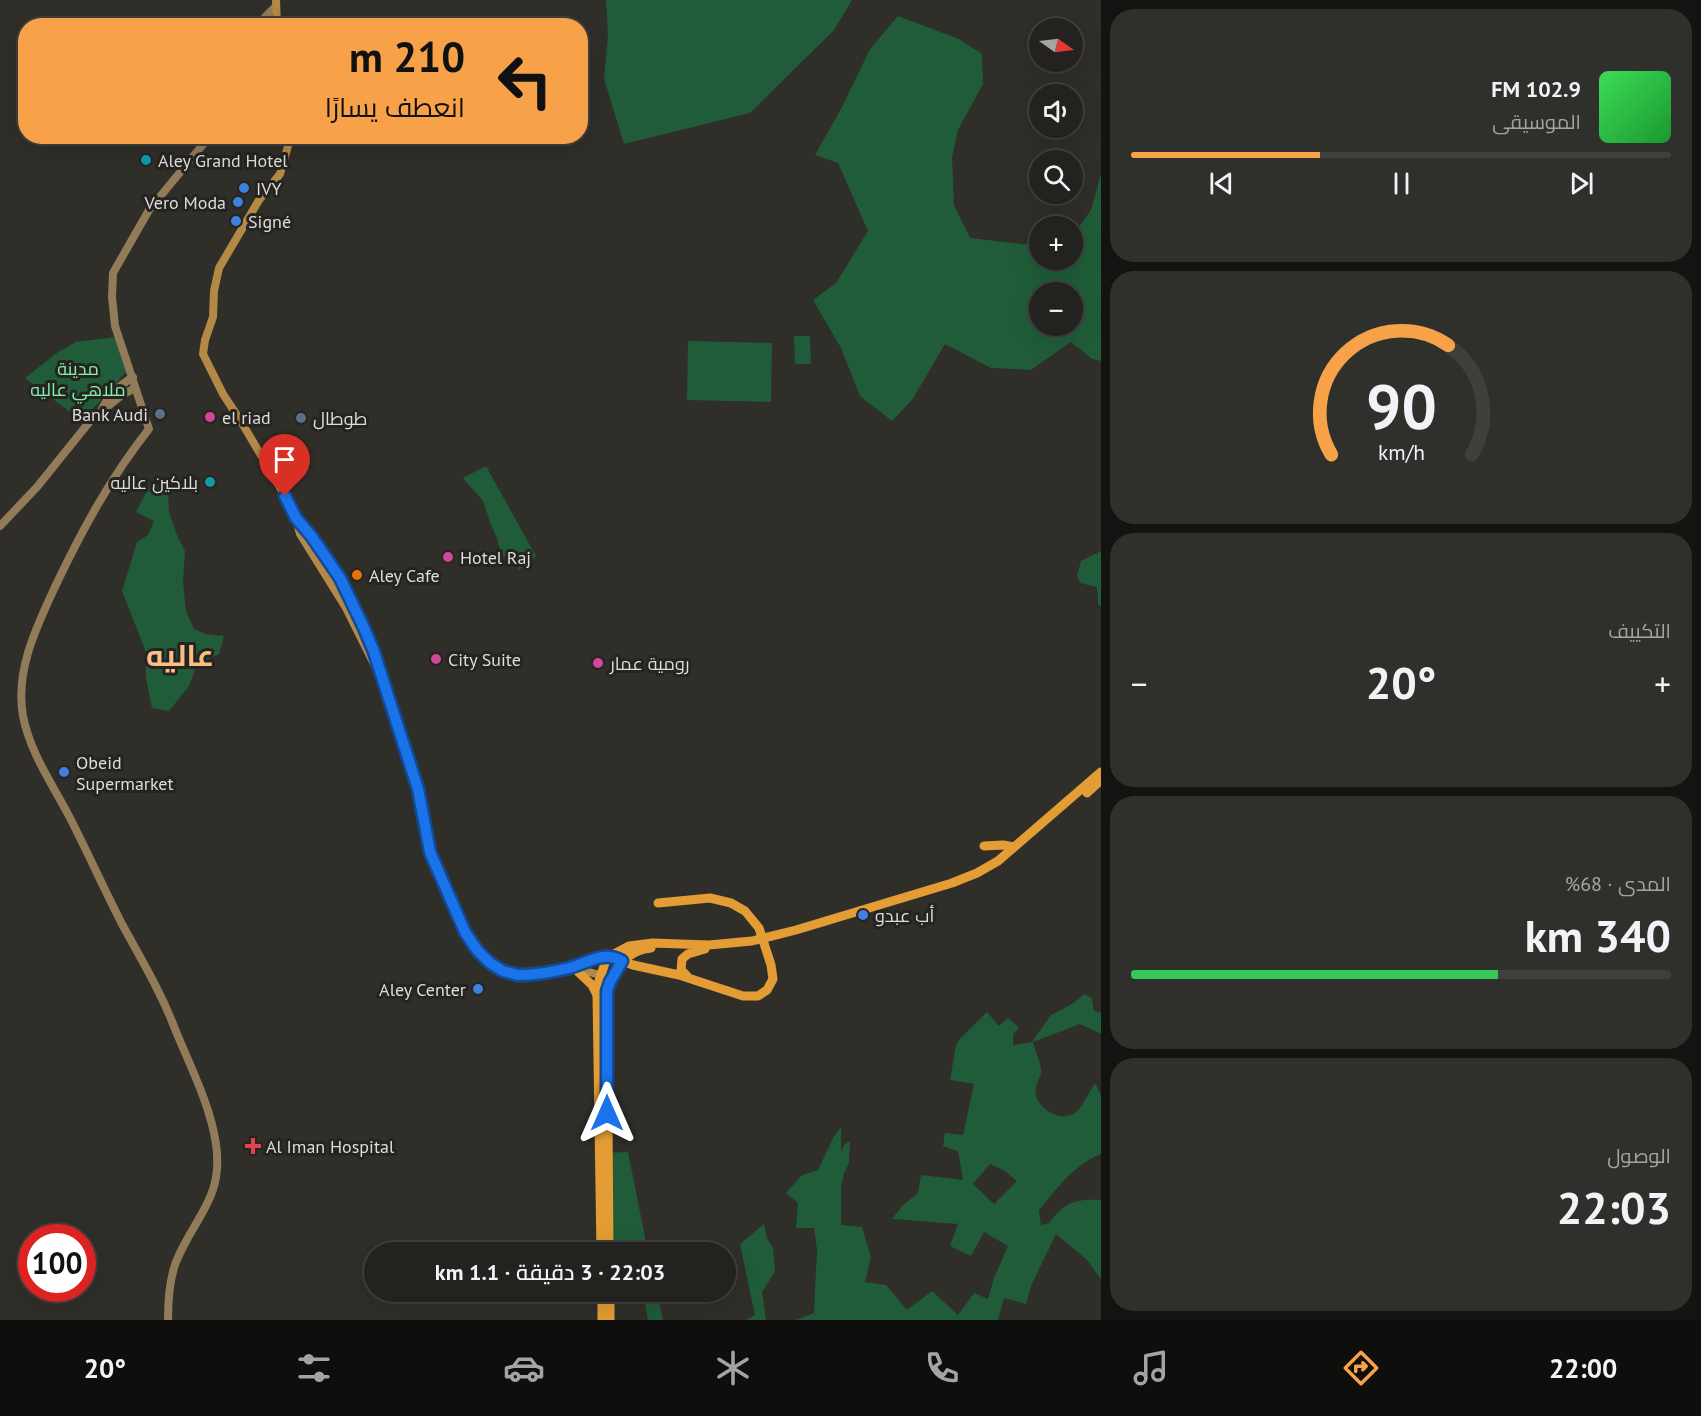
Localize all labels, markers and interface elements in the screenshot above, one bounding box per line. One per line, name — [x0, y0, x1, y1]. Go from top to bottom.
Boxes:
north arrow — [1029, 18, 1083, 72]
map controls — [1029, 18, 1083, 336]
text: 210 m — [349, 29, 465, 84]
icon: left — [486, 42, 564, 120]
text: 102.9 FM — [1491, 75, 1581, 103]
button: sound — [1029, 84, 1083, 138]
text: انعطف يسارًا — [325, 90, 465, 124]
text: الموسيقى — [1492, 109, 1581, 135]
place label: Aley Grand Hotel — [158, 149, 288, 172]
button: search — [1029, 150, 1083, 204]
marker: Aley Grand Hotel — [139, 153, 153, 167]
icon: previous — [1205, 167, 1238, 200]
icon: pause — [1385, 167, 1418, 200]
icon: next — [1565, 167, 1598, 200]
place label: IVY — [256, 177, 282, 200]
marker: IVY — [237, 181, 251, 195]
place label: Vero Moda — [144, 191, 226, 214]
marker: Vero Moda — [231, 195, 245, 209]
place label: Signé — [248, 210, 291, 233]
marker: Signé — [229, 214, 243, 228]
button: + — [1029, 216, 1083, 270]
button: − — [1029, 282, 1083, 336]
park label: مدينة ملاهي عاليه — [30, 357, 126, 404]
text: 90 — [1366, 365, 1436, 446]
place label: Bank Audi — [72, 403, 148, 426]
place label: el riad — [222, 406, 271, 429]
marker: Bank Audi — [153, 407, 167, 421]
place label: طوطال — [313, 407, 367, 430]
marker: el riad — [203, 410, 217, 424]
marker: طوطال — [294, 411, 308, 425]
pin — [259, 434, 310, 496]
text: km/h — [1377, 438, 1424, 466]
icon: arrive — [268, 443, 301, 476]
place label: بلاكين عاليه — [111, 471, 198, 494]
marker: بلاكين عاليه — [203, 475, 217, 489]
place label: Hotel Raj — [460, 546, 531, 569]
marker: Hotel Raj — [441, 550, 455, 564]
place label: Aley Cafe — [369, 564, 440, 587]
marker: Aley Cafe — [350, 568, 364, 582]
text: التكييف — [1608, 618, 1671, 644]
district label: عاليه — [146, 635, 214, 674]
place label: City Suite — [448, 648, 521, 671]
marker: City Suite — [429, 652, 443, 666]
place label: رومية عمار — [609, 652, 689, 675]
text: 20° — [1366, 653, 1436, 711]
marker: رومية عمار — [591, 656, 605, 670]
text: − — [1131, 662, 1148, 705]
text: + — [1654, 662, 1671, 705]
place label: Obeid Supermarket — [76, 751, 174, 795]
marker: Obeid Supermarket — [57, 765, 71, 779]
text: المدى · 68% — [1565, 871, 1671, 897]
place label: أب عبدو — [875, 904, 934, 927]
text: 340 km — [1525, 906, 1671, 964]
marker: أب عبدو — [856, 908, 870, 922]
place label: Aley Center — [379, 978, 466, 1001]
marker: Aley Center — [471, 982, 485, 996]
position arrow — [575, 1081, 639, 1145]
place label: Al Iman Hospital — [266, 1135, 395, 1158]
marker: Al Iman Hospital — [244, 1137, 262, 1155]
text: الوصول — [1607, 1143, 1671, 1169]
text: 22:03 — [1557, 1178, 1671, 1236]
speed limit sign: 100 — [18, 1224, 96, 1302]
text: 22:03 · 3 دقيقة · 1.1 km — [435, 1258, 665, 1286]
icon: filters — [293, 1347, 335, 1389]
icon: car — [503, 1347, 545, 1389]
icon: climate — [712, 1347, 754, 1389]
icon: phone — [921, 1347, 963, 1389]
icon: music — [1130, 1347, 1172, 1389]
icon: directions — [1340, 1347, 1382, 1389]
text: 20° — [84, 1351, 126, 1385]
text: 22:00 — [1549, 1351, 1617, 1385]

